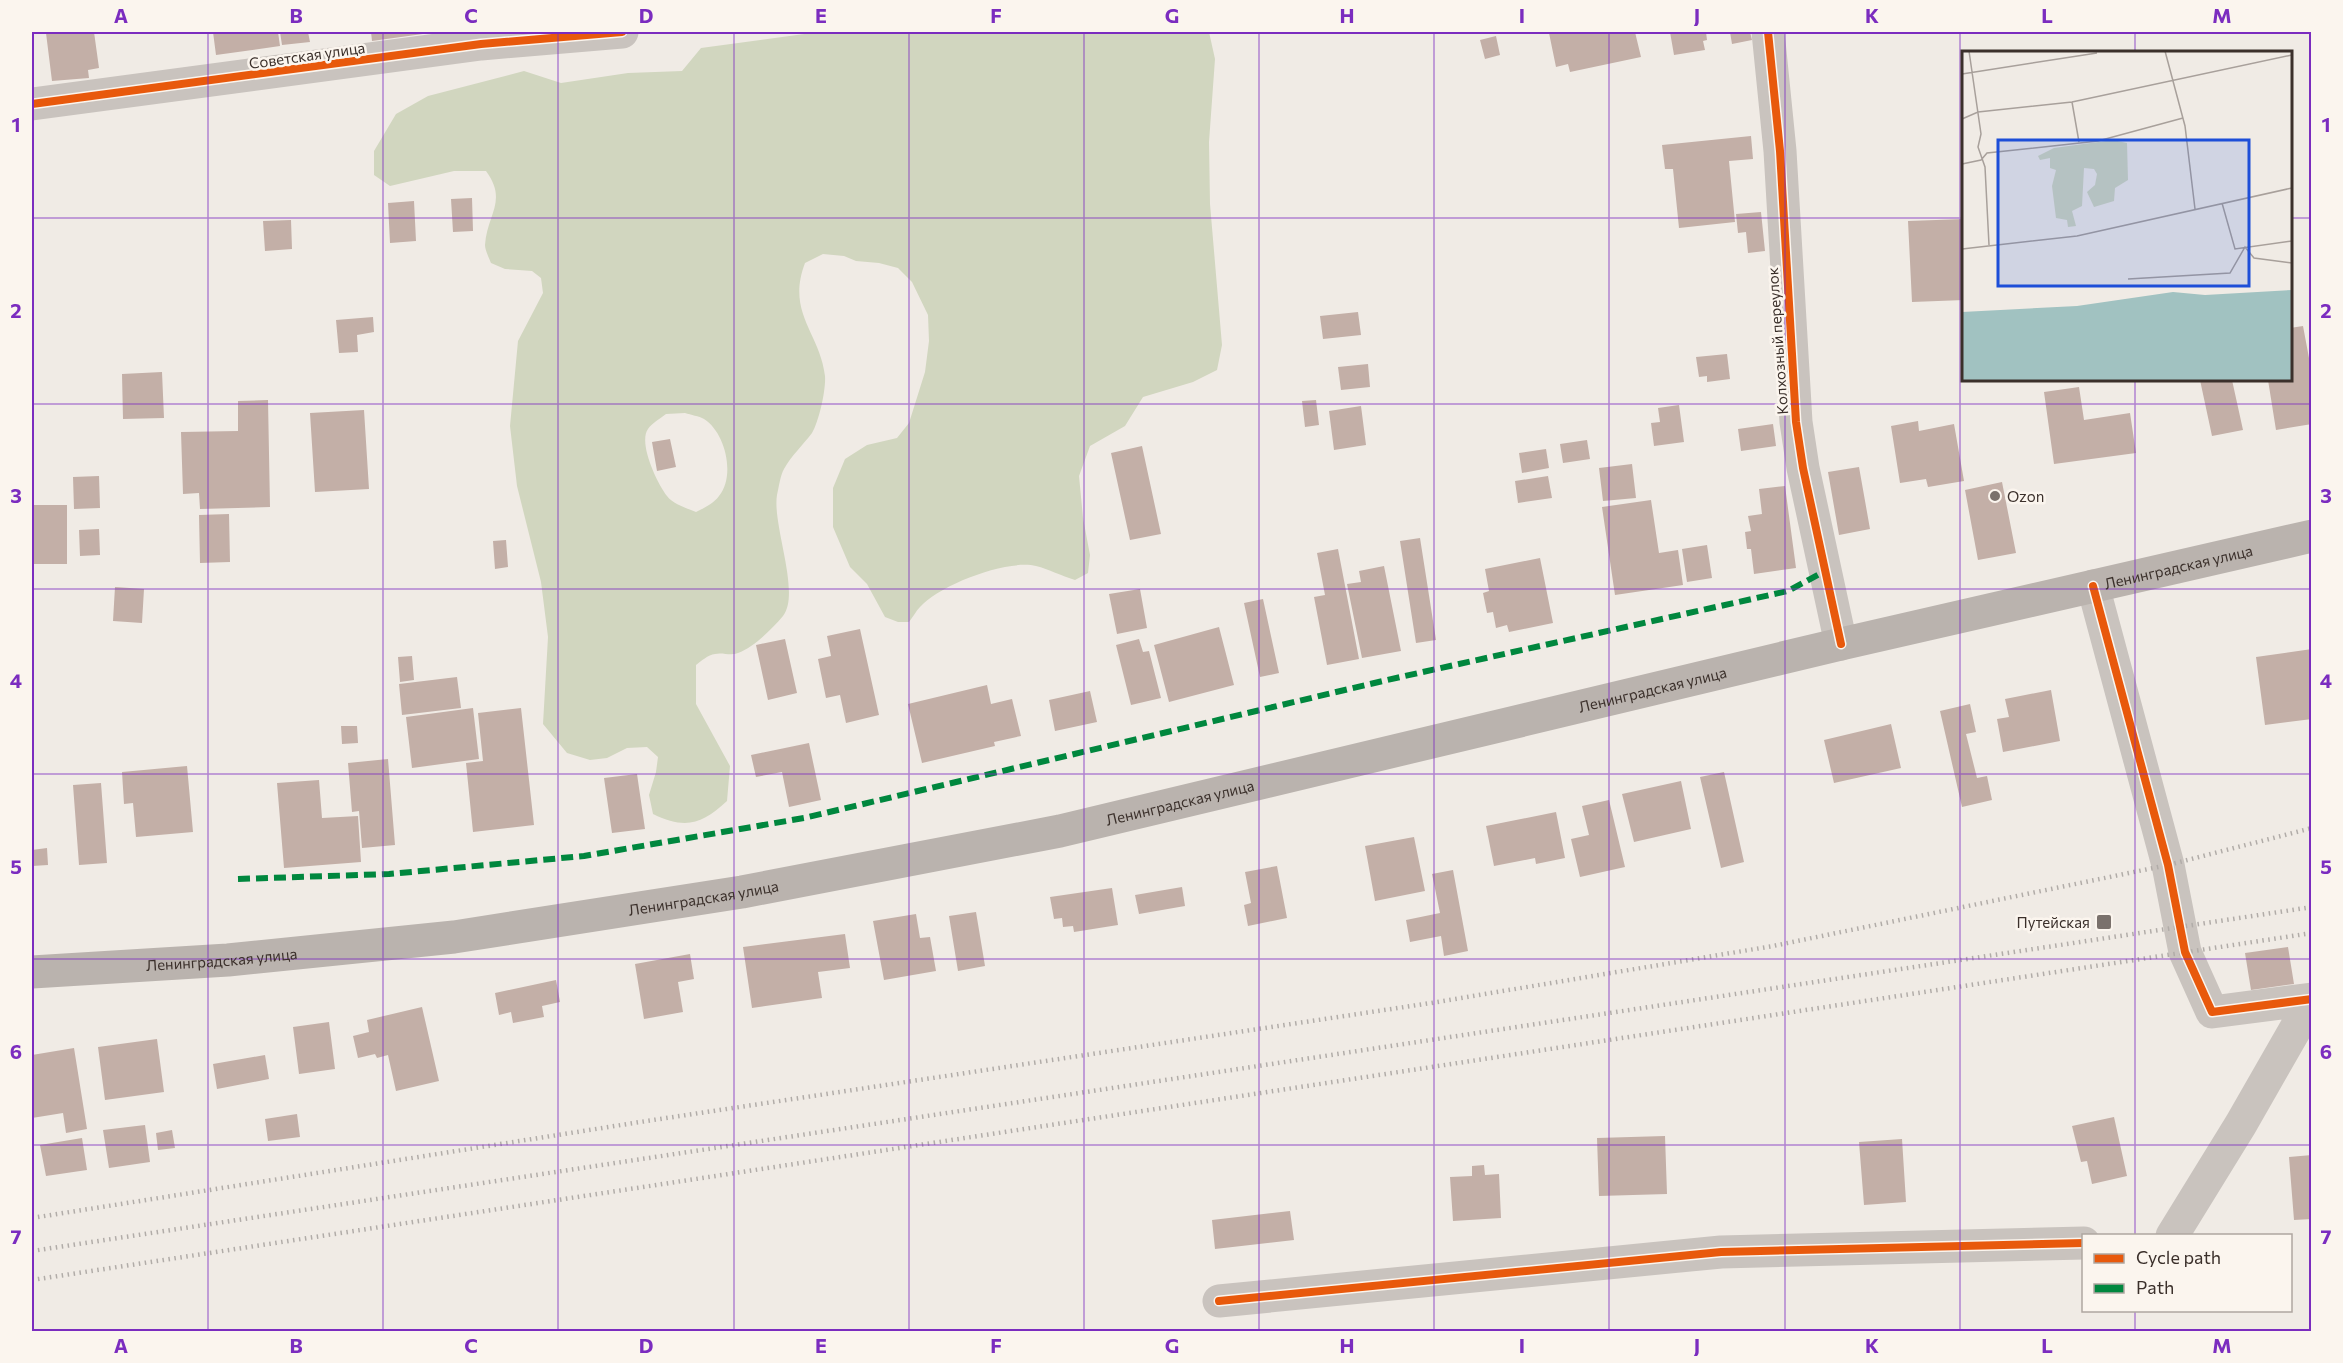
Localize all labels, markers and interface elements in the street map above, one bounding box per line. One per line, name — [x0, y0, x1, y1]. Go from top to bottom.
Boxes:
text: A — [114, 3, 128, 27]
text: B — [289, 3, 303, 27]
text: C — [464, 3, 478, 27]
text: D — [639, 3, 653, 27]
text: E — [815, 3, 827, 27]
text: F — [990, 3, 1002, 27]
text: G — [1165, 3, 1179, 27]
text: H — [1340, 3, 1355, 27]
text: I — [1519, 3, 1525, 27]
text: J — [1694, 3, 1700, 27]
text: K — [1865, 3, 1879, 27]
text: L — [2041, 3, 2053, 27]
text: M — [2212, 3, 2232, 27]
street label: Советская улица — [248, 38, 366, 72]
inset map — [1962, 51, 2292, 381]
text: 1 — [11, 112, 21, 136]
text: 1 — [2321, 112, 2331, 136]
street label: Колхозный переулок — [1763, 267, 1791, 415]
text: 2 — [10, 298, 22, 322]
text: 2 — [2320, 298, 2332, 322]
text: 3 — [10, 483, 22, 507]
text: 3 — [2320, 483, 2332, 507]
place label: Ozon — [2007, 487, 2044, 505]
marker: Ozon — [1988, 489, 2002, 503]
street label: Ленинградская улица — [2102, 541, 2254, 592]
street label: Ленинградская улица — [1576, 663, 1728, 716]
text: 4 — [10, 668, 22, 692]
text: 4 — [2320, 668, 2332, 692]
street label: Ленинградская улица — [1104, 776, 1256, 829]
text: 5 — [10, 854, 22, 878]
text: 5 — [2320, 854, 2332, 878]
street label: Ленинградская улица — [627, 876, 780, 919]
place label: Путейская — [2016, 913, 2090, 931]
marker: Путейская — [2095, 913, 2113, 931]
street label: Ленинградская улица — [145, 944, 298, 974]
text: 6 — [10, 1039, 22, 1063]
text: 6 — [2320, 1039, 2332, 1063]
text: 7 — [11, 1224, 22, 1248]
text: 7 — [2321, 1224, 2332, 1248]
legend — [2082, 1234, 2292, 1312]
text: Cycle path — [2136, 1246, 2221, 1268]
text: Path — [2136, 1276, 2174, 1298]
text: A — [114, 1333, 128, 1357]
text: B — [289, 1333, 303, 1357]
text: C — [464, 1333, 478, 1357]
text: D — [639, 1333, 653, 1357]
text: E — [815, 1333, 827, 1357]
text: F — [990, 1333, 1002, 1357]
text: G — [1165, 1333, 1179, 1357]
text: H — [1340, 1333, 1355, 1357]
text: I — [1519, 1333, 1525, 1357]
text: J — [1694, 1333, 1700, 1357]
text: K — [1865, 1333, 1879, 1357]
text: L — [2041, 1333, 2053, 1357]
text: M — [2212, 1333, 2232, 1357]

